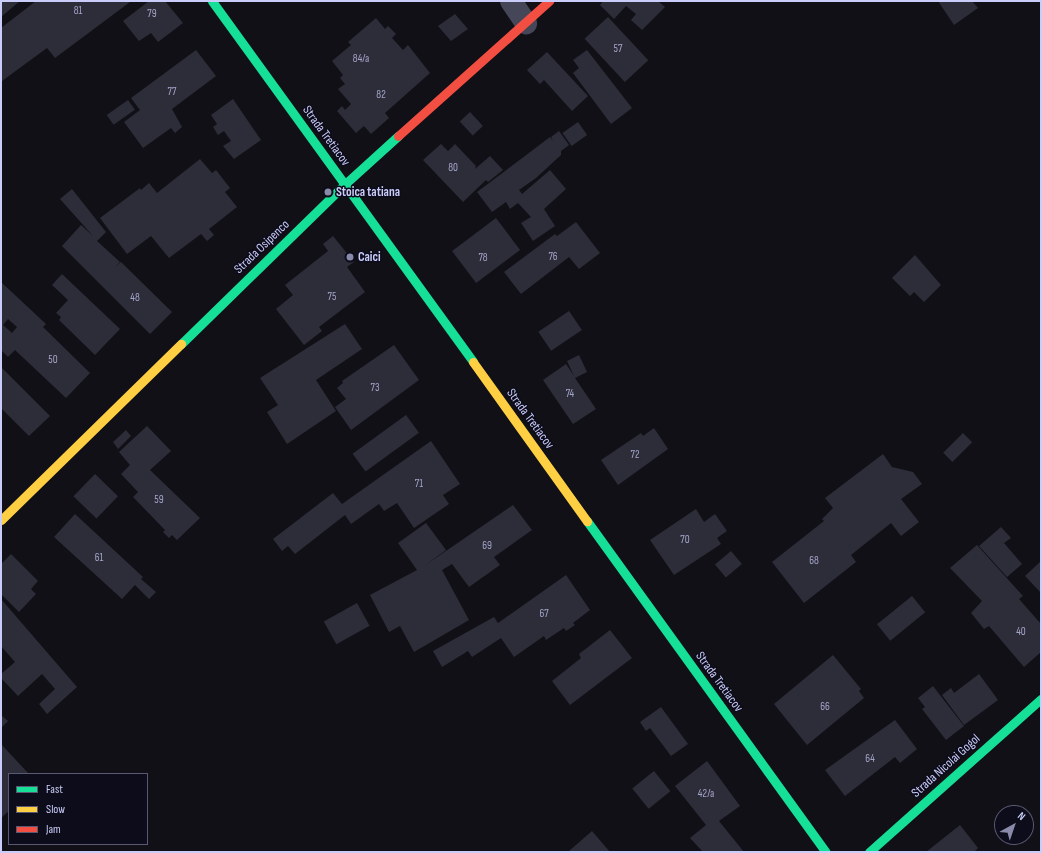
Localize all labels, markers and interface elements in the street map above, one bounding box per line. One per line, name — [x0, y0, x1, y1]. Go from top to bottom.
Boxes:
house number: 81 — [74, 4, 82, 18]
house number: 79 — [147, 7, 157, 21]
house number: 57 — [614, 42, 622, 56]
house number: 84/a — [353, 52, 369, 66]
house number: 77 — [168, 85, 176, 99]
house number: 82 — [376, 88, 386, 102]
street label: Strada Tretiacov — [299, 103, 353, 169]
house number: 80 — [448, 161, 458, 175]
place label: Stoica tatiana — [336, 184, 400, 200]
marker: Stoica tatiana — [323, 187, 333, 197]
street label: Strada Osipenco — [231, 217, 293, 277]
place label: Caici — [358, 249, 381, 265]
house number: 76 — [548, 250, 558, 264]
house number: 78 — [478, 251, 488, 265]
marker: Caici — [345, 252, 355, 262]
house number: 75 — [328, 290, 336, 304]
house number: 48 — [130, 291, 140, 305]
house number: 50 — [48, 353, 58, 367]
house number: 73 — [370, 381, 380, 395]
street label: Strada Tretiacov — [503, 386, 557, 452]
house number: 74 — [566, 387, 574, 401]
house number: 72 — [631, 448, 639, 462]
house number: 71 — [415, 477, 423, 491]
house number: 59 — [154, 493, 164, 507]
house number: 70 — [680, 533, 690, 547]
house number: 69 — [482, 539, 492, 553]
house number: 61 — [95, 551, 103, 565]
house number: 68 — [809, 554, 819, 568]
house number: 67 — [539, 607, 549, 621]
house number: 40 — [1016, 625, 1026, 639]
street label: Strada Tretiacov — [692, 649, 746, 715]
house number: 66 — [820, 700, 830, 714]
street label: Strada Nicolai Gogol — [909, 731, 983, 801]
house number: 64 — [865, 752, 875, 766]
legend — [8, 773, 148, 845]
text: Fast — [46, 782, 63, 797]
house number: 42/a — [698, 787, 714, 801]
text: Slow — [46, 802, 65, 817]
north arrow — [994, 805, 1034, 845]
text: N — [1015, 809, 1028, 823]
text: Jam — [46, 822, 61, 837]

